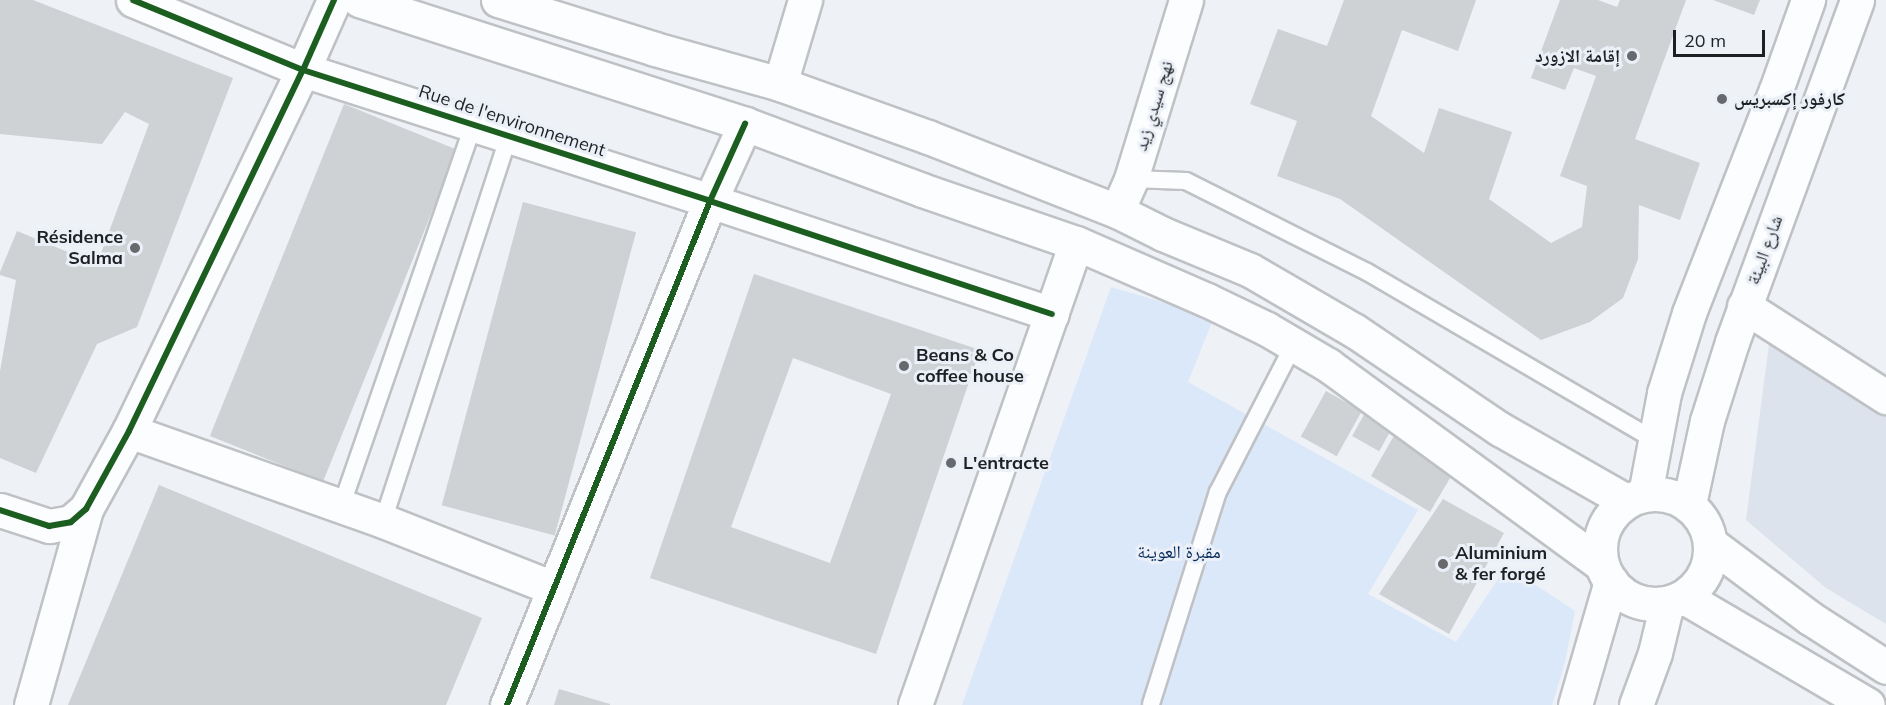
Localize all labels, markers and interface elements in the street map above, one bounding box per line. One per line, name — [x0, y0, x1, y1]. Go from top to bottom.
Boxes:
scale bar — [1676, 18, 1768, 56]
text: 20 m — [1684, 29, 1726, 52]
place label: إقامة الازورد — [1535, 45, 1620, 67]
marker: إقامة الازورد — [1625, 49, 1639, 63]
street label: نهج سيدي زيد — [1130, 58, 1178, 154]
street label: Rue de l'environnement — [416, 81, 608, 161]
place label: كارفور إكسبريس — [1734, 88, 1845, 110]
marker: كارفور إكسبريس — [1715, 92, 1729, 106]
street label: شارع البيئة — [1743, 212, 1787, 288]
place label: Résidence Salma — [36, 227, 123, 270]
marker: Résidence Salma — [128, 241, 142, 255]
place label: Beans & Co coffee house — [916, 345, 1024, 388]
marker: Beans & Co coffee house — [897, 359, 911, 373]
place label: L'entracte — [963, 452, 1049, 474]
marker: L'entracte — [944, 456, 958, 470]
park label: مقبرة العوينة — [1137, 541, 1221, 563]
place label: Aluminium & fer forgé — [1455, 543, 1547, 586]
marker: Aluminium & fer forgé — [1436, 557, 1450, 571]

